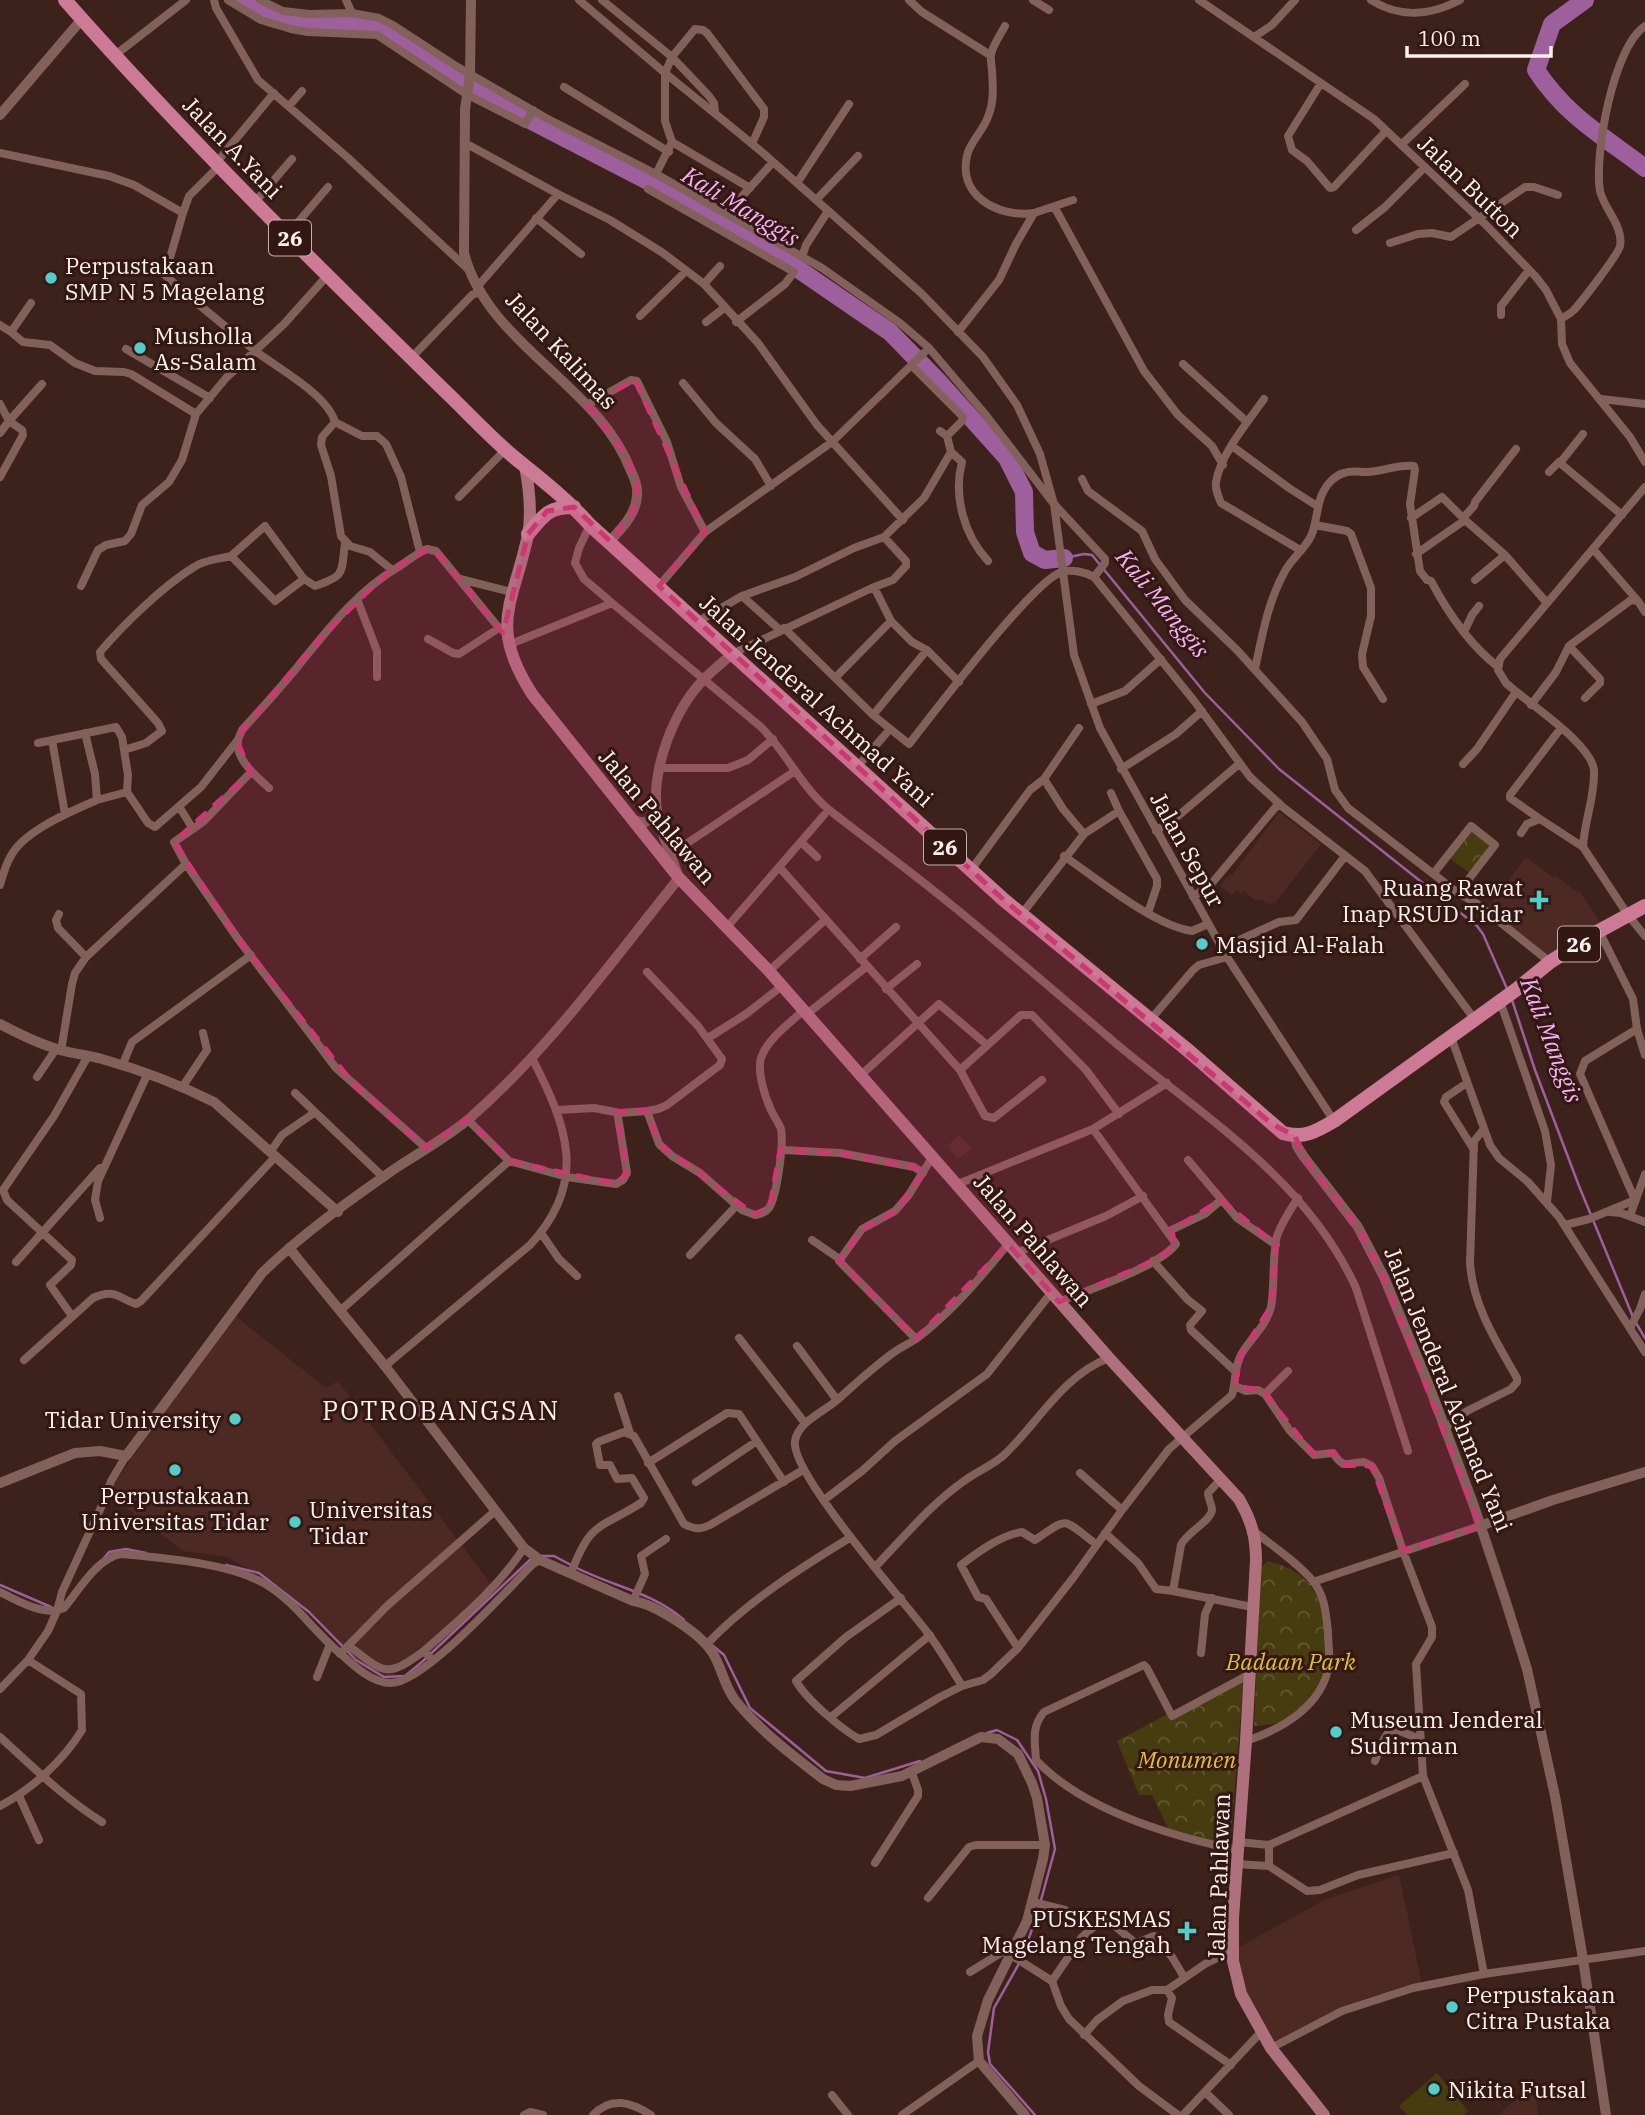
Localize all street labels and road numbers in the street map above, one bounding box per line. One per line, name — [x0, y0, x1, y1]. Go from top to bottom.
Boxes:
street label: Jalan A.Yani — [177, 90, 289, 204]
street label: Jalan Button — [1412, 128, 1530, 244]
road number: 26 — [269, 220, 311, 256]
street label: Jalan Kalimas — [500, 285, 624, 415]
street label: Jalan Jenderal Achmad Yani — [694, 587, 940, 813]
street label: Jalan Pahlawan — [593, 742, 723, 890]
street label: Jalan Sepur — [1144, 786, 1232, 912]
road number: 26 — [924, 830, 966, 864]
road number: 26 — [1558, 926, 1600, 962]
street label: Jalan Pahlawan — [968, 1167, 1100, 1313]
street label: Jalan Jenderal Achmad Yani — [1378, 1242, 1520, 1536]
street label: Jalan Pahlawan — [1200, 1793, 1236, 1961]

